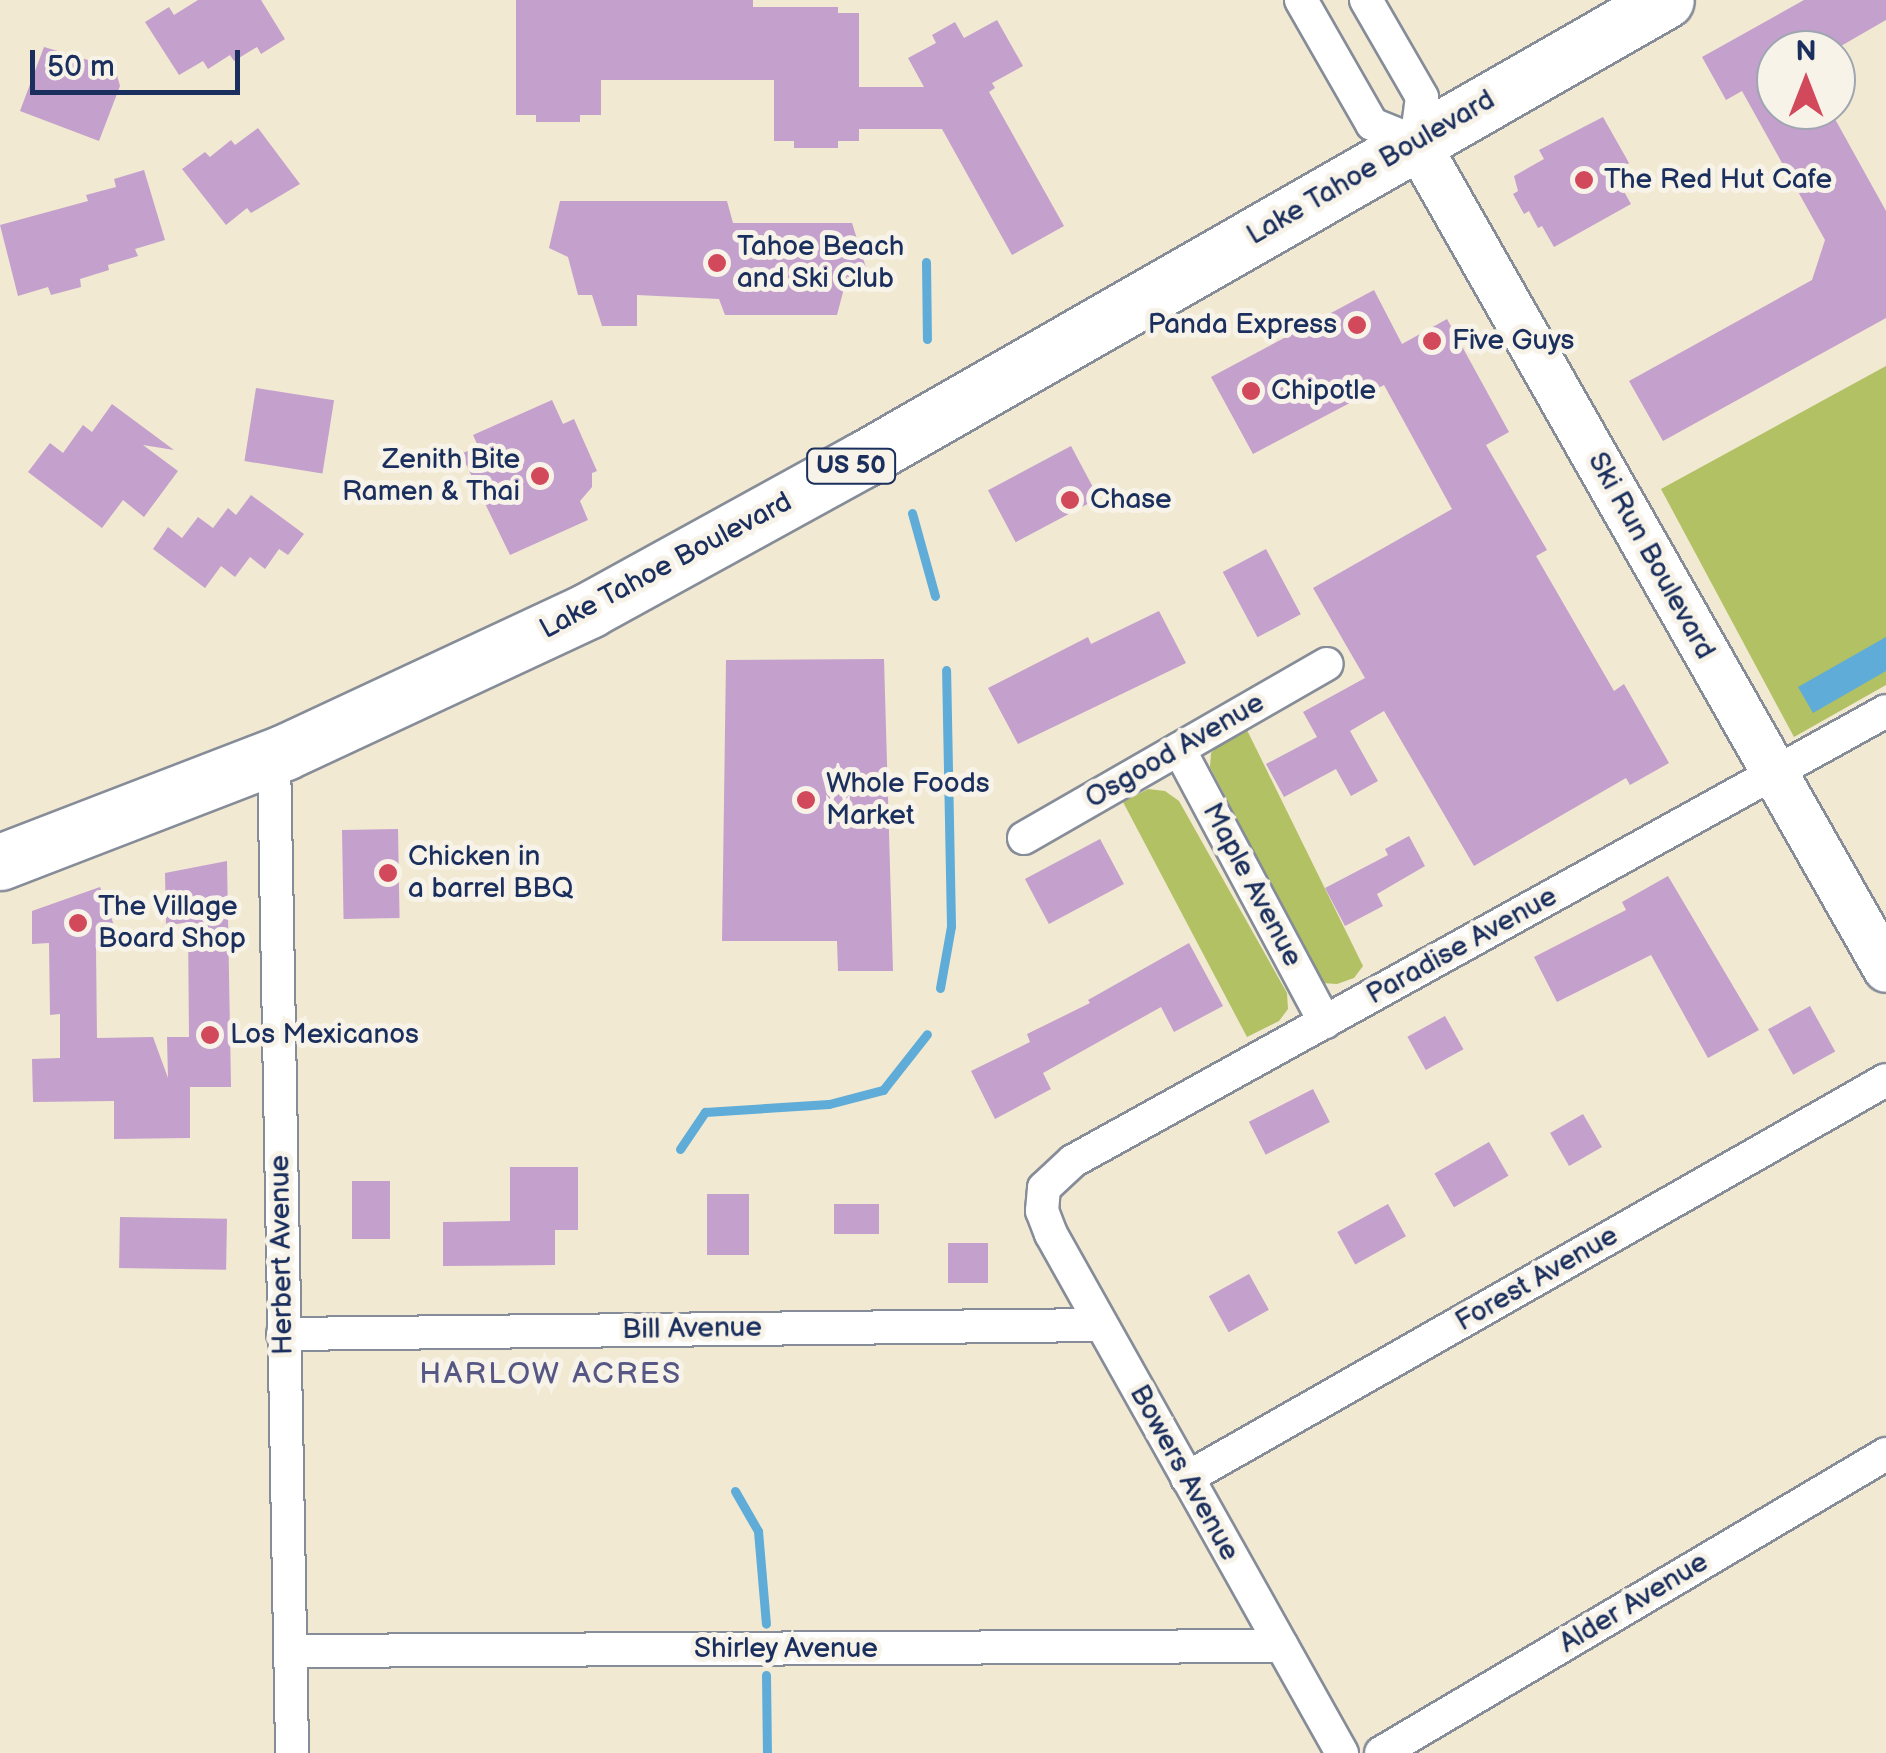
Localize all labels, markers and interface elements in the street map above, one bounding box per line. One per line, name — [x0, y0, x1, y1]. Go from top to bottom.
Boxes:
scale bar — [35, 30, 245, 92]
north arrow — [1756, 30, 1856, 130]
text: N — [1795, 35, 1817, 68]
text: 50 m — [47, 49, 115, 85]
street label: Lake Tahoe Boulevard — [1241, 83, 1501, 253]
place label: The Red Hut Cafe — [1604, 163, 1832, 197]
marker: The Red Hut Cafe — [1573, 169, 1595, 191]
place label: Tahoe Beach and Ski Club — [737, 230, 904, 296]
marker: Tahoe Beach and Ski Club — [706, 252, 728, 274]
place label: Panda Express — [1148, 308, 1337, 342]
marker: Panda Express — [1346, 314, 1368, 336]
place label: Five Guys — [1452, 324, 1574, 358]
marker: Five Guys — [1421, 330, 1443, 352]
place label: Chipotle — [1271, 374, 1376, 408]
marker: Chipotle — [1240, 380, 1262, 402]
place label: Zenith Bite Ramen & Thai — [341, 443, 520, 509]
road number: US 50 — [806, 446, 896, 486]
street label: Ski Run Boulevard — [1580, 447, 1722, 665]
marker: Zenith Bite Ramen & Thai — [529, 465, 551, 487]
place label: Chase — [1090, 483, 1172, 517]
street label: Lake Tahoe Boulevard — [534, 485, 798, 647]
marker: Chase — [1059, 489, 1081, 511]
street label: Osgood Avenue — [1080, 686, 1270, 816]
place label: Whole Foods Market — [826, 767, 990, 833]
marker: Whole Foods Market — [795, 789, 817, 811]
street label: Maple Avenue — [1195, 797, 1309, 973]
place label: Chicken in a barrel BBQ — [408, 840, 573, 906]
marker: Chicken in a barrel BBQ — [377, 862, 399, 884]
street label: Paradise Avenue — [1361, 880, 1563, 1012]
place label: The Village Board Shop — [98, 890, 247, 956]
marker: The Village Board Shop — [67, 912, 89, 934]
place label: Los Mexicanos — [230, 1018, 419, 1052]
marker: Los Mexicanos — [199, 1024, 221, 1046]
street label: Herbert Avenue — [263, 1155, 301, 1355]
street label: Forest Avenue — [1450, 1219, 1624, 1339]
street label: Bill Avenue — [622, 1311, 762, 1347]
district label: HARLOW ACRES — [419, 1356, 683, 1392]
street label: Bowers Avenue — [1122, 1379, 1246, 1567]
street label: Alder Avenue — [1554, 1545, 1714, 1661]
street label: Shirley Avenue — [693, 1632, 879, 1666]

